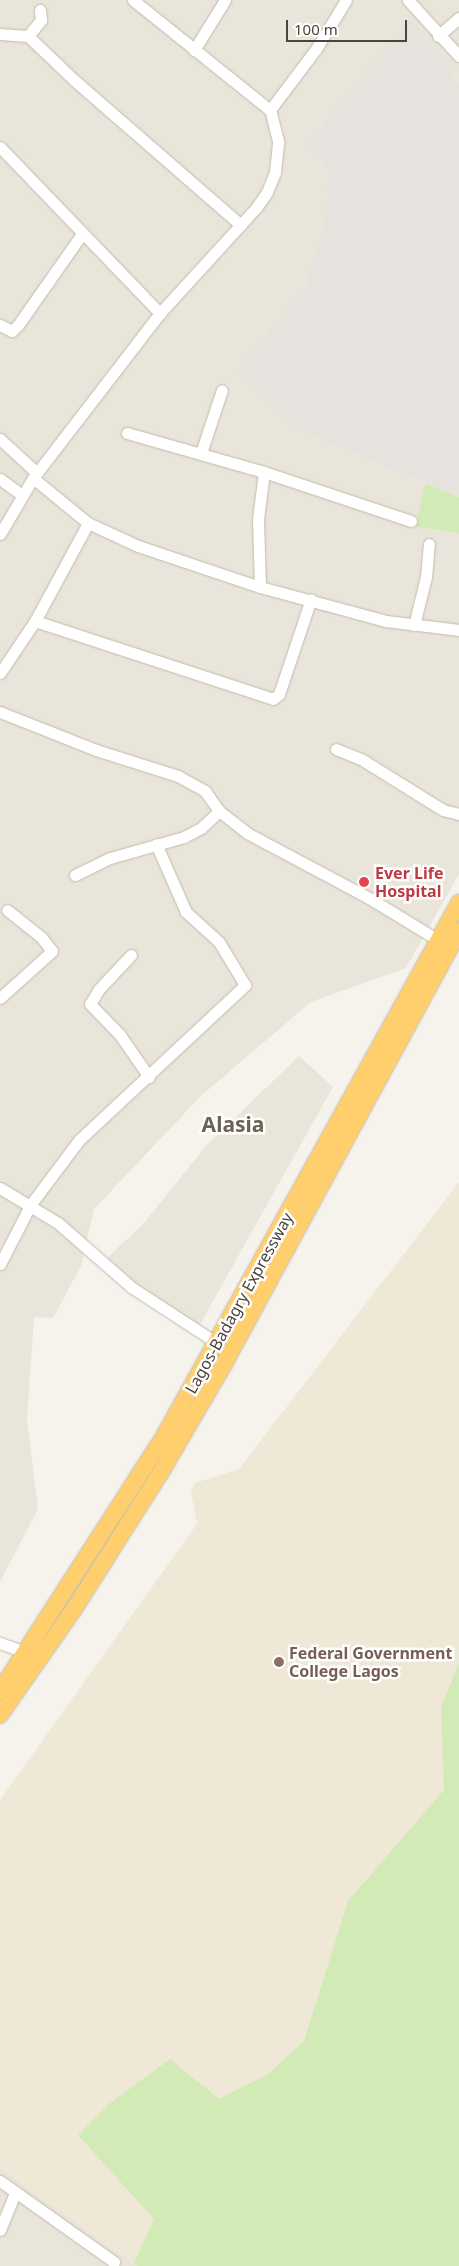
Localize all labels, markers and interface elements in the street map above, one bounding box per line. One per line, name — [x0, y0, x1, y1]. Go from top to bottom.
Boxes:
scale bar — [289, 10, 410, 42]
text: 100 m — [294, 19, 338, 39]
place label: Ever Life Hospital — [375, 863, 443, 901]
marker: Ever Life Hospital — [357, 875, 371, 889]
district label: Alasia — [202, 1111, 264, 1137]
street label: Lagos-Badagry Expressway — [181, 1209, 297, 1397]
place label: Federal Government College Lagos — [289, 1643, 452, 1681]
marker: Federal Government College Lagos — [273, 1656, 285, 1668]

